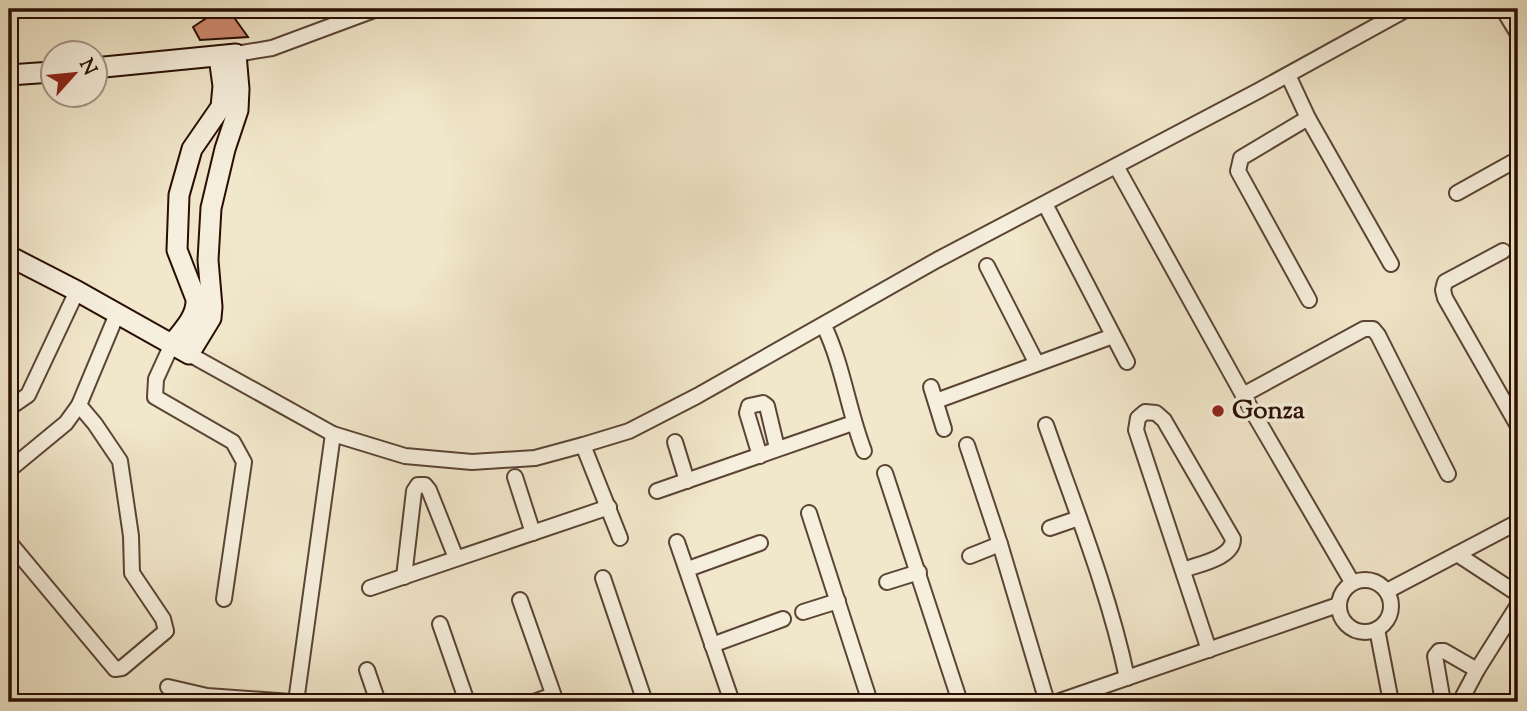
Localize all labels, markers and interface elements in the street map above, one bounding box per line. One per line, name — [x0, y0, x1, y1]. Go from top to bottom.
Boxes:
north arrow — [38, 38, 108, 108]
text: N — [71, 55, 102, 80]
place label: Gonza — [1232, 393, 1305, 430]
marker: Gonza — [1210, 403, 1226, 419]

